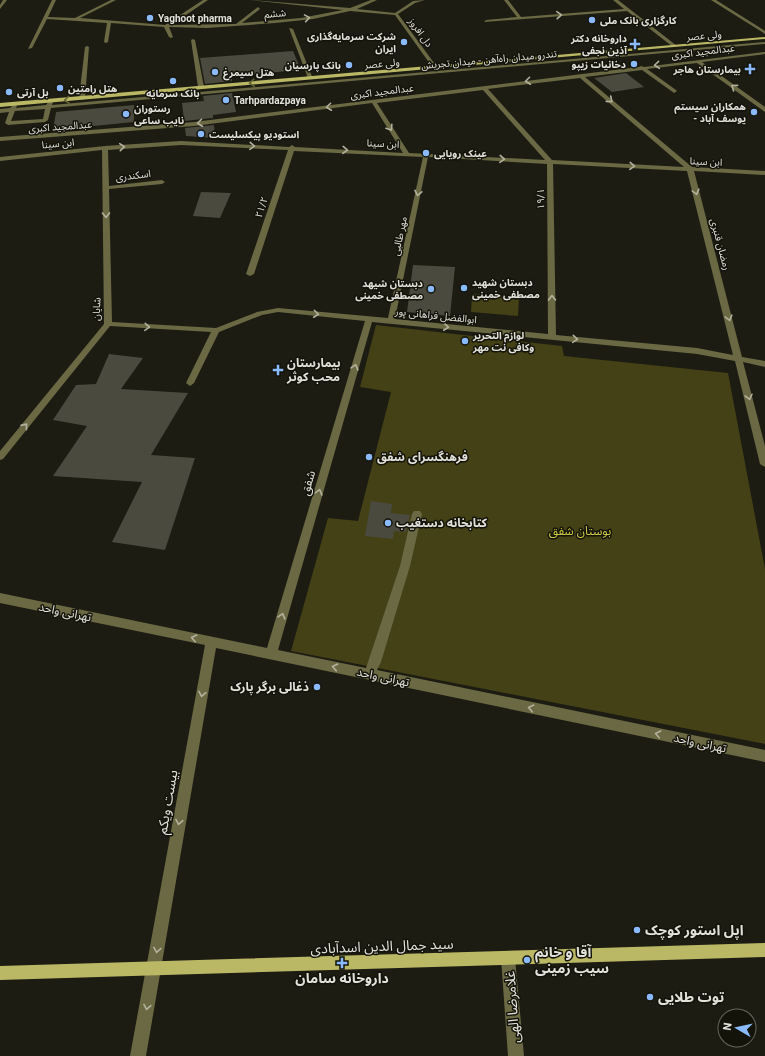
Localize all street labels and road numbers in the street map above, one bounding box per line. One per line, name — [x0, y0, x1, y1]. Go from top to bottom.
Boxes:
street label: ششم — [264, 7, 287, 22]
street label: دل افروز — [405, 15, 435, 50]
street label: ولی عصر — [685, 28, 722, 44]
street label: عبدالمجید اکبری — [671, 42, 736, 62]
street label: تندرو میدان راه‌آهن - میدان تجریش — [421, 48, 557, 72]
street label: ولی عصر — [363, 56, 400, 72]
street label: عبدالمجید اکبری — [350, 82, 415, 102]
street label: عبدالمجید اکبری — [28, 119, 92, 135]
street label: ابن سینا — [41, 137, 75, 150]
street label: ابن سینا — [366, 137, 400, 150]
street label: ابن سینا — [689, 155, 723, 168]
street label: اسکندری — [115, 168, 151, 184]
street label: ۱۹/۱ — [535, 188, 546, 210]
street label: ۲۱/۲ — [253, 195, 270, 219]
street label: مهر طالبی — [390, 215, 410, 257]
street label: رمضان قنبری — [707, 217, 733, 272]
street label: شایان — [91, 297, 102, 321]
street label: ابوالفضل فراهانی پور — [393, 306, 477, 326]
street label: شفق — [298, 469, 319, 497]
street label: تهرانی واحد — [37, 600, 93, 625]
street label: تهرانی واحد — [355, 665, 411, 690]
street label: تهرانی واحد — [672, 731, 728, 756]
street label: بیست‌ ویکم — [153, 768, 184, 836]
street label: سید جمال الدین اسدآبادی — [310, 936, 454, 957]
street label: غلامرضا الهی — [501, 970, 524, 1044]

